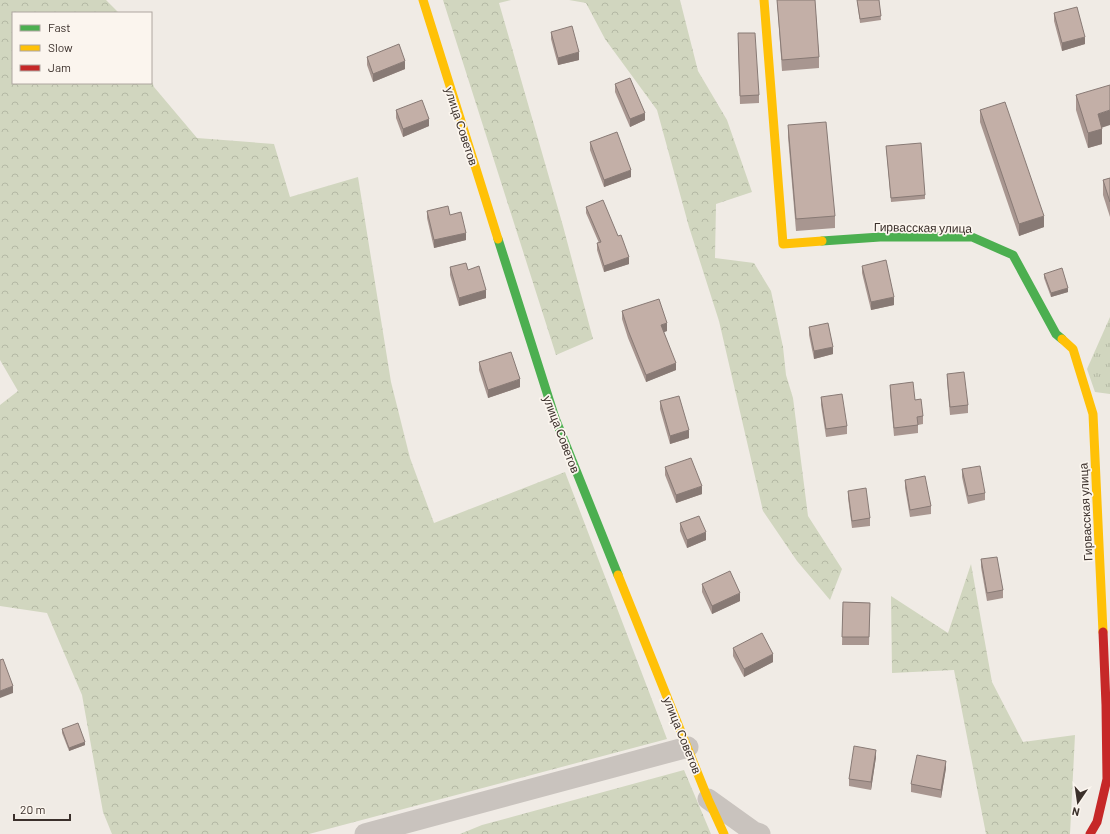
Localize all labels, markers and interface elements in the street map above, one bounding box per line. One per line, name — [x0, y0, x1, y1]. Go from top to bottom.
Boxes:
legend — [12, 12, 152, 84]
text: Fast — [48, 20, 71, 34]
text: Slow — [48, 40, 73, 54]
text: Jam — [48, 60, 71, 74]
street label: улица Советов — [442, 85, 481, 167]
street label: Гирвасская улица — [874, 219, 973, 236]
street label: улица Советов — [540, 393, 583, 475]
street label: Гирвасская улица — [1075, 462, 1096, 561]
street label: улица Советов — [660, 695, 705, 776]
north arrow — [1058, 782, 1098, 822]
scale bar — [14, 796, 70, 822]
text: 20 m — [20, 802, 46, 816]
text: N — [1071, 805, 1081, 819]

